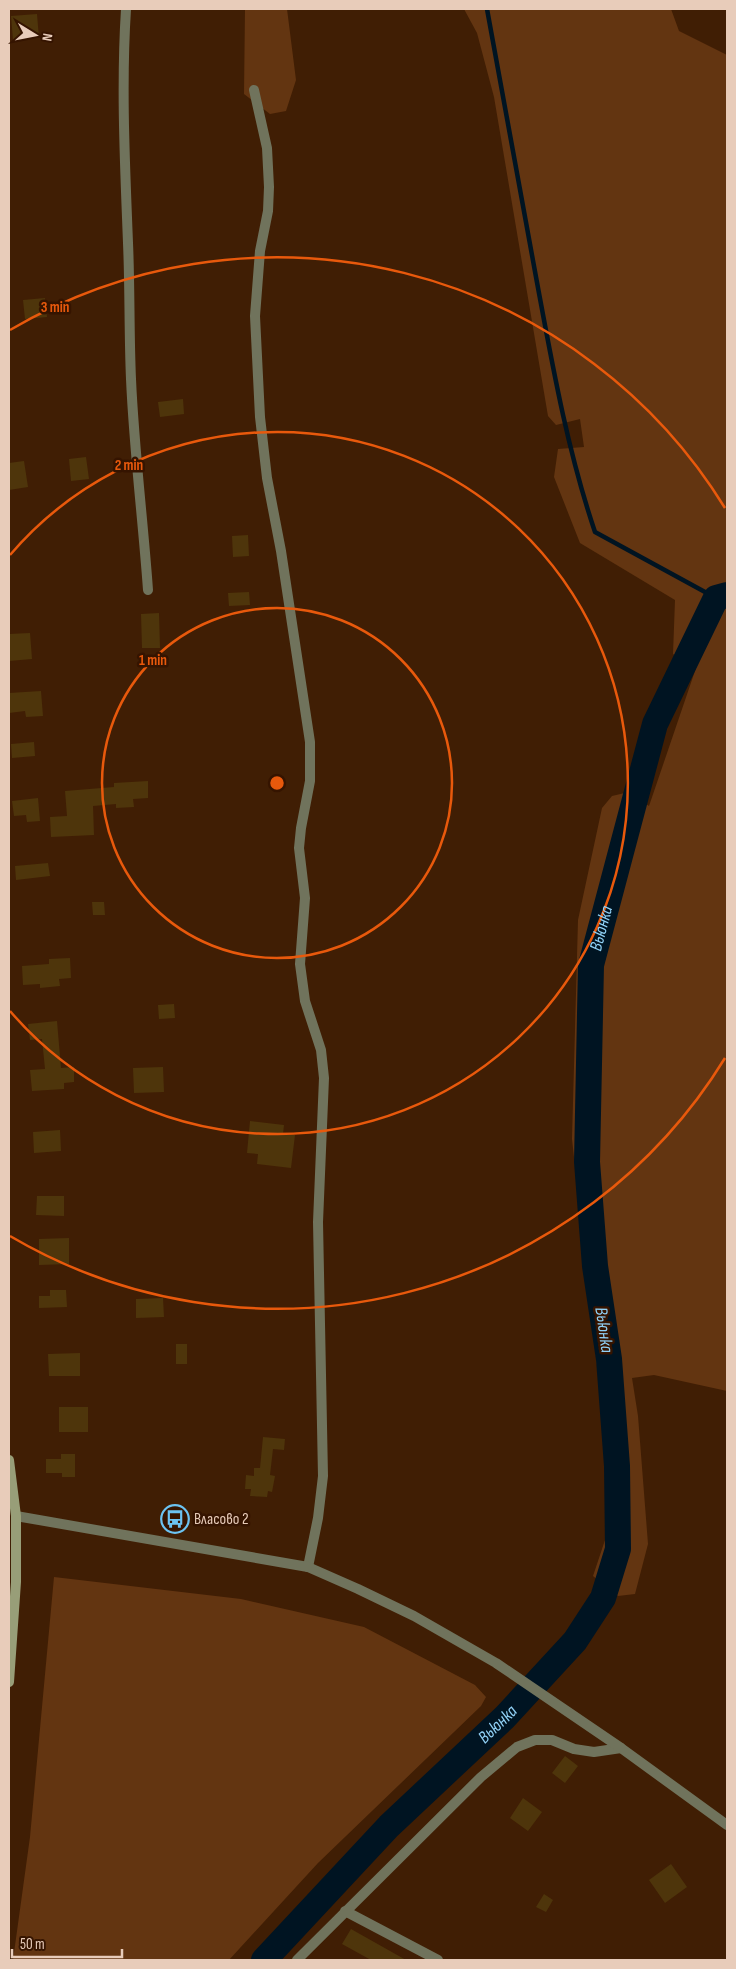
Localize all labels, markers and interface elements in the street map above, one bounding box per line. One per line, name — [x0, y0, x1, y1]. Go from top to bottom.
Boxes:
north arrow — [10, 10, 60, 60]
text: N — [38, 32, 56, 42]
text: 3 min — [41, 298, 69, 317]
text: 2 min — [115, 456, 143, 475]
text: 1 min — [139, 651, 167, 670]
centre of rings — [268, 774, 286, 792]
water label: Вьюнка — [585, 903, 617, 953]
water label: Вьюнка — [590, 1306, 618, 1355]
bus stop icon: Власово 2 — [160, 1504, 190, 1534]
place label: Власово 2 — [194, 1510, 249, 1529]
water label: Вьюнка — [473, 1700, 522, 1748]
scale bar — [12, 1926, 122, 1958]
text: 50 m — [20, 1935, 45, 1954]

